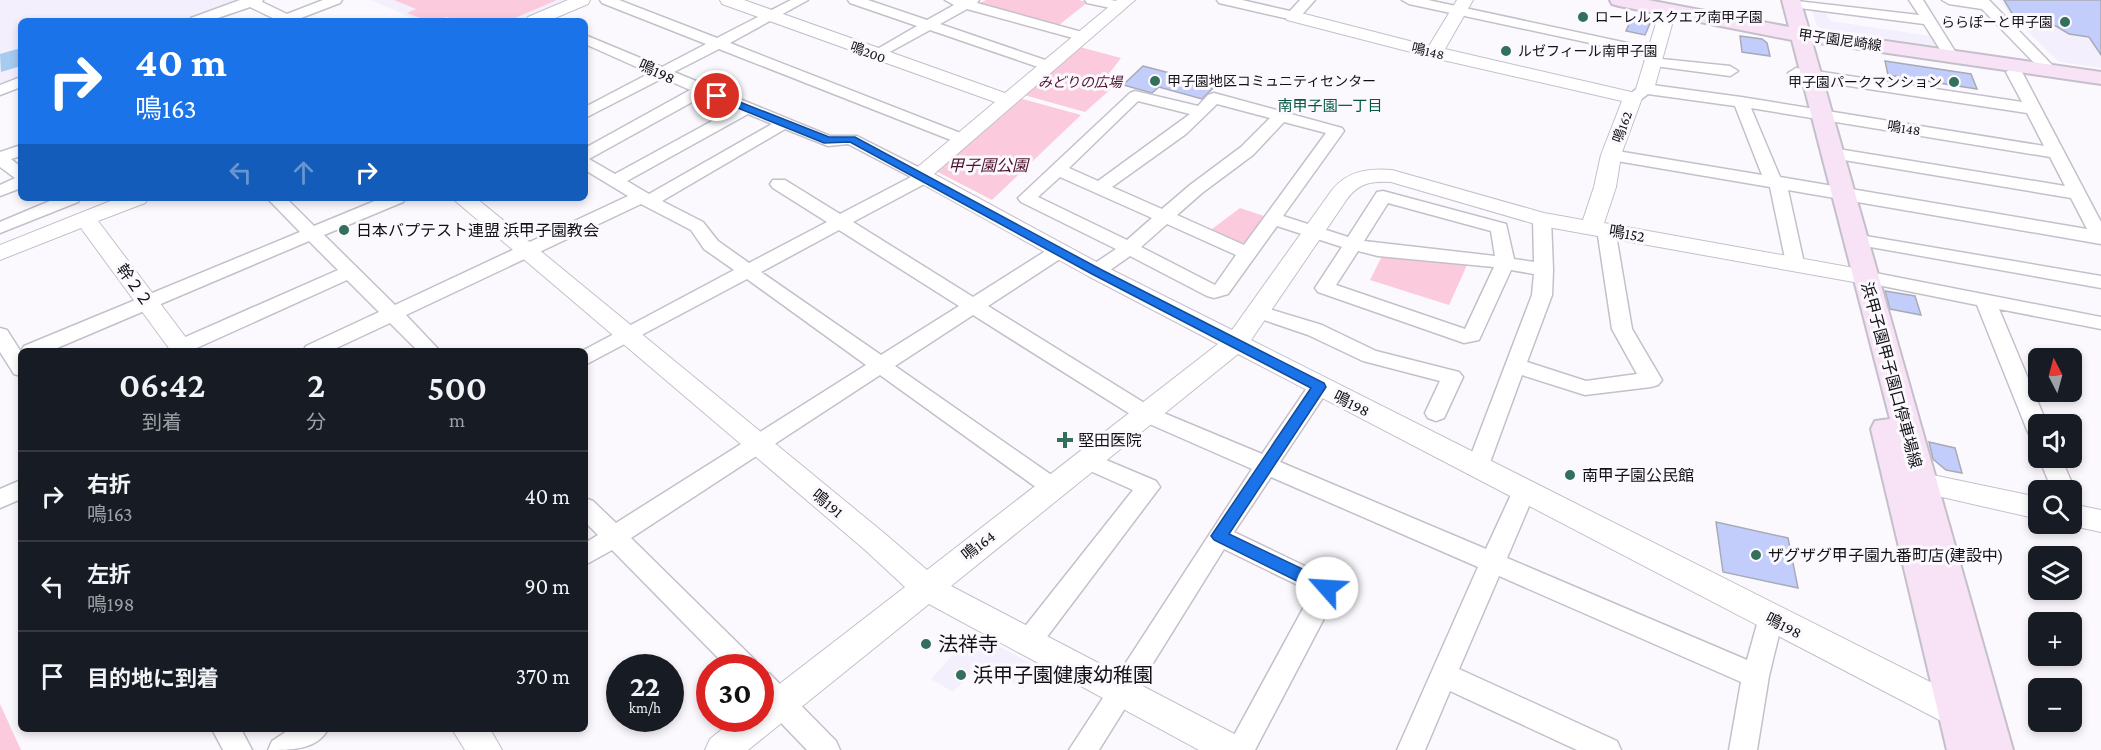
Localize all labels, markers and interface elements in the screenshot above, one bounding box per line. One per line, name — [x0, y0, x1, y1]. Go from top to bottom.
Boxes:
place label: ローレルスクエア南甲子園 — [1595, 9, 1763, 25]
marker: ローレルスクエア南甲子園 — [1576, 10, 1590, 24]
place label: ららぽーと甲子園 — [1941, 14, 2053, 30]
marker: ららぽーと甲子園 — [2058, 15, 2072, 29]
street label: 甲子園尼崎線 — [1797, 26, 1883, 54]
text: 40 m — [135, 38, 227, 85]
street label: 鳴200 — [848, 38, 888, 66]
street label: 鳴148 — [1410, 39, 1446, 63]
icon: right — [36, 42, 114, 120]
place label: ルゼフィール南甲子園 — [1518, 43, 1658, 59]
marker: ルゼフィール南甲子園 — [1499, 44, 1513, 58]
street label: 鳴198 — [636, 56, 678, 87]
pin — [691, 70, 742, 121]
place label: 甲子園地区コミュニティセンター — [1167, 73, 1376, 89]
park label: みどりの広場 — [1038, 74, 1124, 90]
marker: 甲子園地区コミュニティセンター — [1148, 74, 1162, 88]
place label: 甲子園パークマンション — [1788, 74, 1942, 90]
marker: 甲子園パークマンション — [1947, 75, 1961, 89]
icon: arrive — [700, 79, 733, 112]
text: 鳴163 — [135, 94, 197, 124]
district label: 南甲子園一丁目 — [1277, 98, 1383, 114]
street label: 鳴162 — [1609, 109, 1635, 145]
street label: 鳴148 — [1886, 117, 1922, 139]
icon: left — [224, 156, 257, 189]
icon: ahead — [287, 156, 320, 189]
icon: right — [350, 156, 383, 189]
park label: 甲子園公園 — [948, 157, 1030, 174]
place label: 日本バプテスト連盟 浜甲子園教会 — [356, 222, 599, 239]
street label: 鳴152 — [1608, 222, 1647, 245]
marker: 日本バプテスト連盟 浜甲子園教会 — [337, 223, 351, 237]
street label: 幹２２ — [114, 261, 156, 310]
street label: 浜甲子園甲子園口停車場線 — [1858, 280, 1925, 470]
north arrow — [2028, 348, 2082, 402]
map controls — [2028, 348, 2082, 732]
text: 06:42 — [119, 365, 205, 405]
text: 2 — [307, 365, 325, 405]
text: 500 — [427, 368, 487, 408]
street label: 鳴198 — [1331, 387, 1373, 420]
text: m — [449, 409, 465, 431]
text: 到着 — [142, 411, 182, 433]
text: 分 — [306, 411, 326, 433]
button: sound — [2028, 414, 2082, 468]
marker: 堅田医院 — [1056, 431, 1074, 449]
place label: 堅田医院 — [1078, 432, 1142, 449]
place label: 南甲子園公民館 — [1582, 467, 1694, 484]
marker: 南甲子園公民館 — [1563, 468, 1577, 482]
text: 右折 — [87, 472, 131, 497]
icon: right — [36, 480, 69, 513]
button: search — [2028, 480, 2082, 534]
text: 40 m — [525, 484, 570, 509]
street label: 鳴191 — [809, 486, 846, 521]
text: 鳴163 — [87, 503, 133, 525]
street label: 鳴164 — [958, 527, 998, 564]
button: layers — [2028, 546, 2082, 600]
place label: ザグザグ甲子園九番町店(建設中) — [1768, 547, 2003, 565]
marker: ザグザグ甲子園九番町店(建設中) — [1749, 548, 1763, 562]
position arrow — [1295, 556, 1359, 620]
text: 左折 — [87, 562, 131, 587]
icon: left — [36, 570, 69, 603]
text: 90 m — [525, 574, 570, 599]
text: 鳴198 — [87, 593, 135, 615]
street label: 鳴198 — [1763, 609, 1805, 642]
button: + — [2028, 612, 2082, 666]
place label: 法祥寺 — [938, 633, 998, 655]
marker: 法祥寺 — [919, 637, 933, 651]
speed limit sign: 30 — [696, 654, 774, 732]
icon: arrive — [36, 660, 69, 693]
text: 370 m — [516, 664, 570, 689]
place label: 浜甲子園健康幼稚園 — [973, 664, 1153, 686]
text: 目的地に到着 — [87, 666, 219, 691]
marker: 浜甲子園健康幼稚園 — [954, 668, 968, 682]
text: 22 — [630, 669, 660, 702]
button: − — [2028, 678, 2082, 732]
text: km/h — [629, 700, 661, 716]

